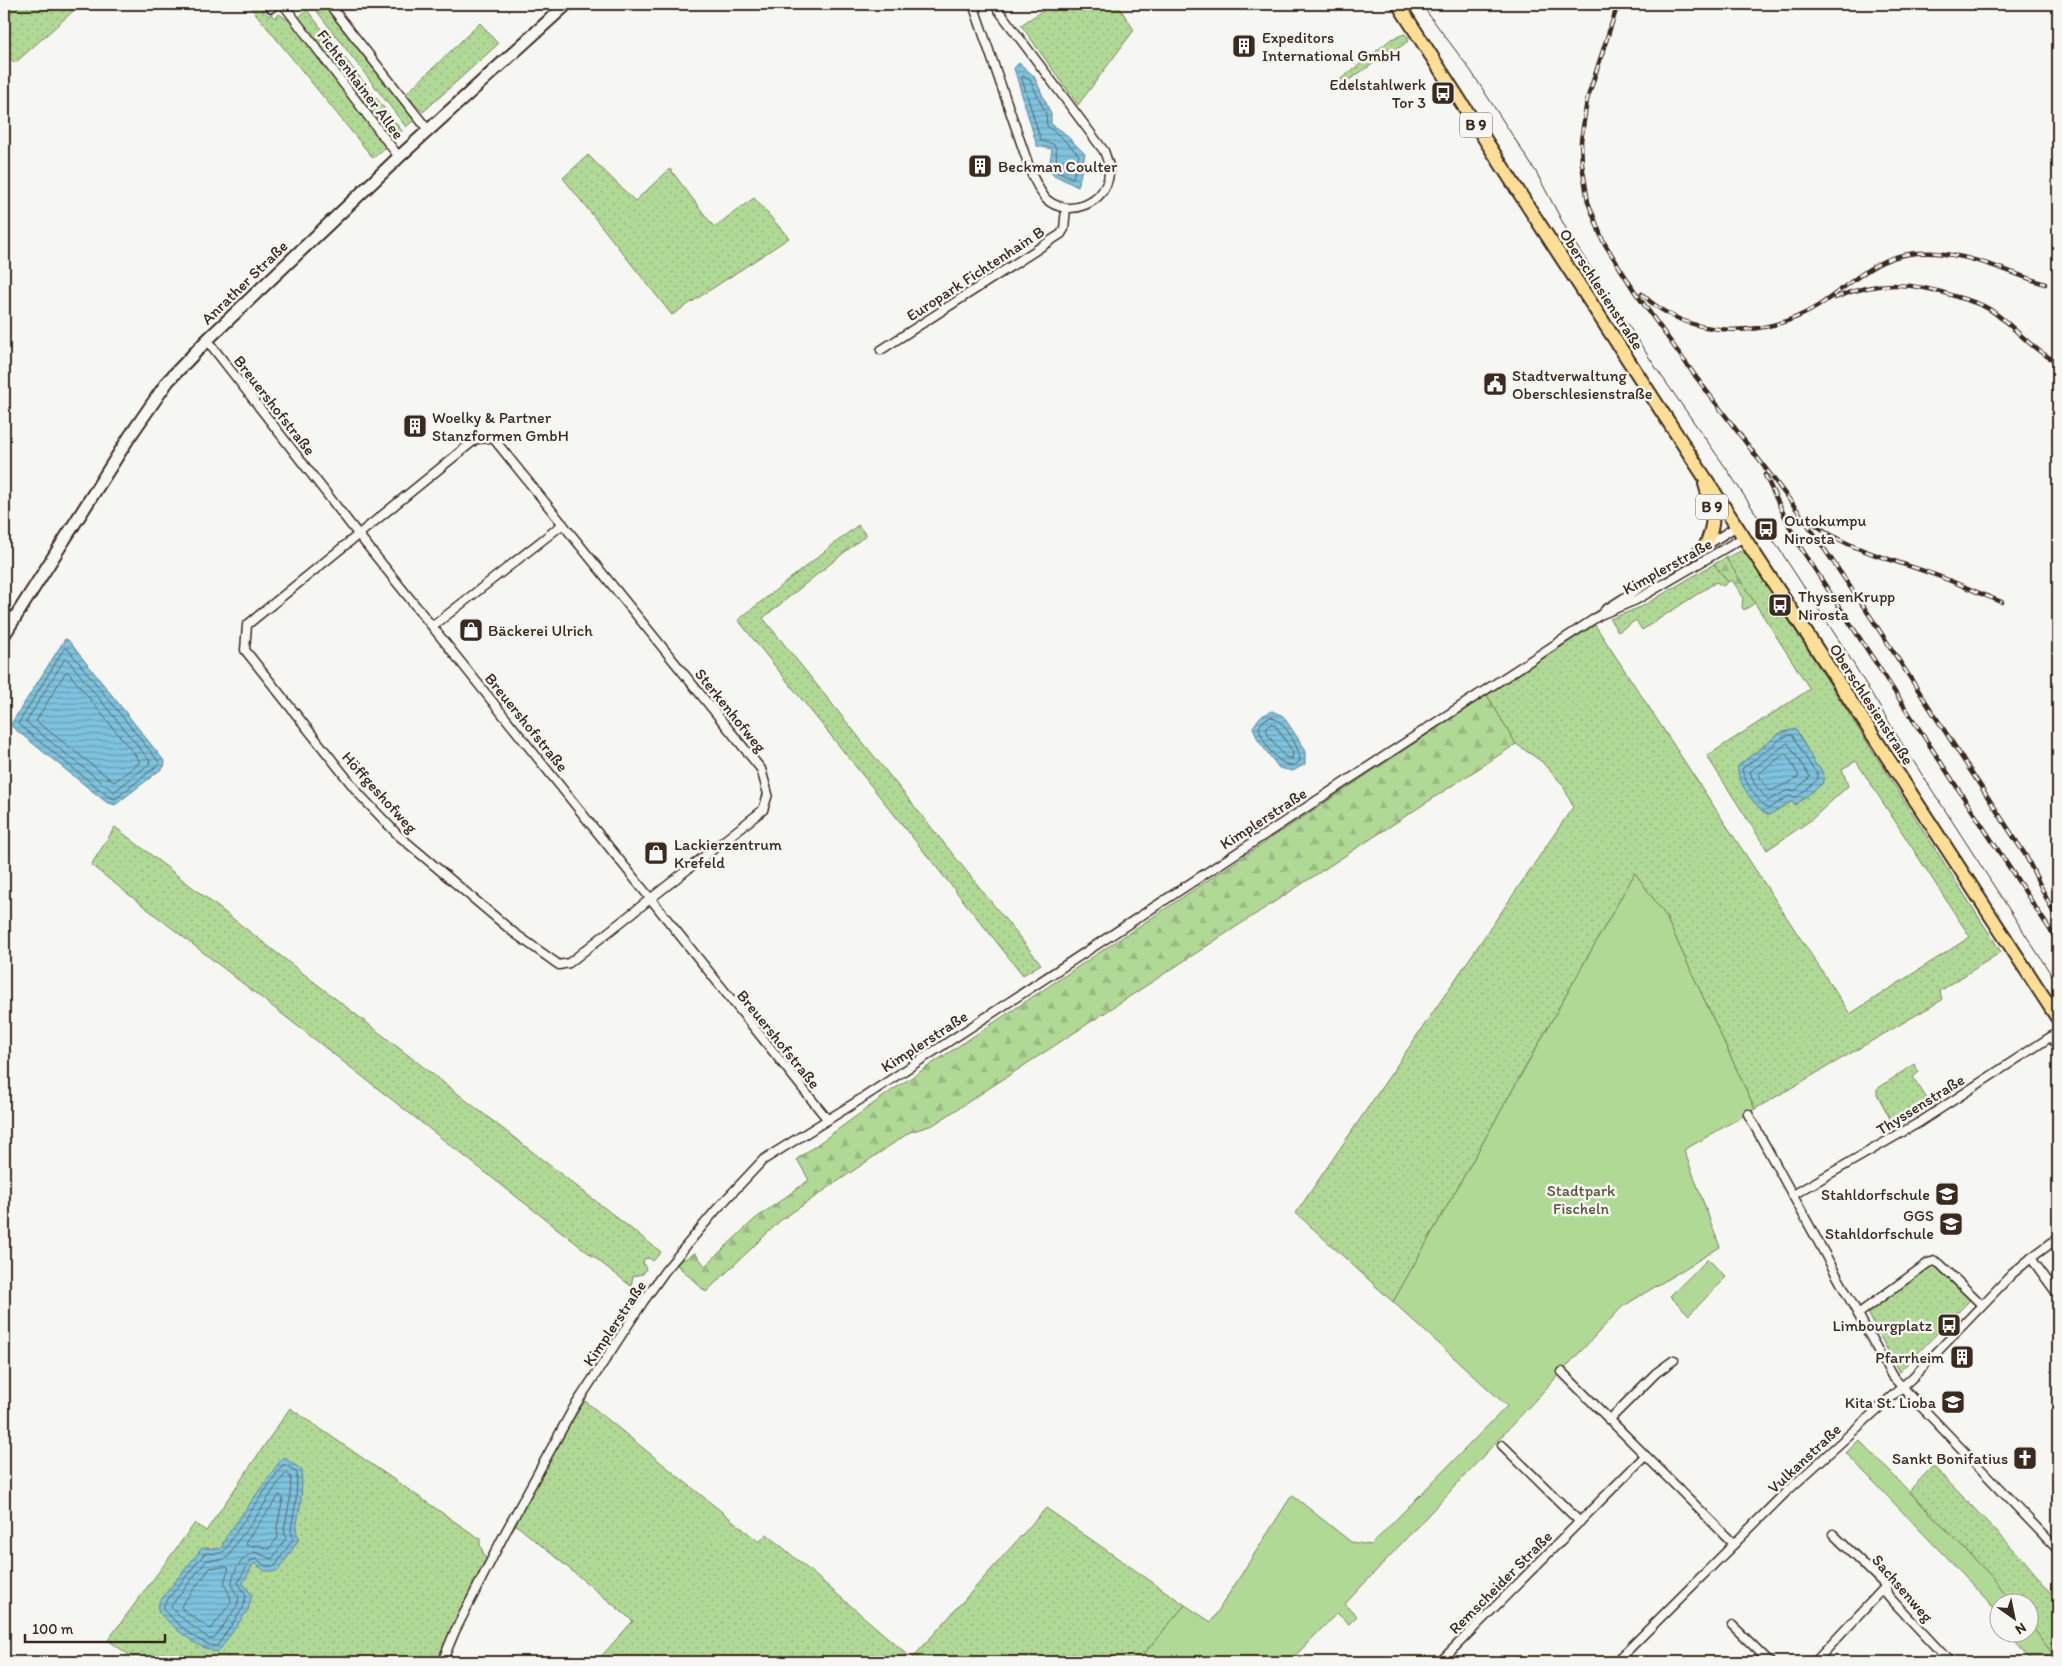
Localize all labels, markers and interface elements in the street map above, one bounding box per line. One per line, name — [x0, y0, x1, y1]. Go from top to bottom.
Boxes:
street label: Fichtenhainer Allee — [313, 26, 408, 143]
place label: Expeditors International GmbH — [1262, 28, 1401, 65]
building icon: Expeditors International GmbH — [1231, 33, 1257, 59]
place label: Edelstahlwerk Tor 3 — [1330, 75, 1427, 112]
bus stop icon: Edelstahlwerk Tor 3 — [1430, 80, 1456, 106]
road number: B 9 — [1460, 112, 1492, 138]
building icon: Beckman Coulter — [967, 153, 993, 179]
place label: Beckman Coulter — [998, 157, 1118, 176]
street label: Europark Fichtenhain B — [903, 222, 1048, 325]
street label: Oberschlesienstraße — [1555, 225, 1648, 354]
street label: Anrather Straße — [197, 236, 291, 328]
street label: Breuershofstraße — [230, 352, 320, 459]
place label: Stadtverwaltung Oberschlesienstraße — [1512, 366, 1653, 403]
public building icon: Stadtverwaltung Oberschlesienstraße — [1482, 371, 1508, 397]
place label: Woelky & Partner Stanzformen GmbH — [432, 408, 569, 445]
building icon: Woelky & Partner Stanzformen GmbH — [402, 413, 428, 439]
road number: B 9 — [1696, 494, 1728, 520]
place label: Outokumpu Nirosta — [1784, 511, 1867, 548]
bus stop icon: Outokumpu Nirosta — [1753, 516, 1779, 542]
street label: Kimplerstraße — [1619, 534, 1715, 599]
place label: ThyssenKrupp Nirosta — [1798, 587, 1895, 624]
bus stop icon: ThyssenKrupp Nirosta — [1767, 592, 1793, 618]
shop icon: Bäckerei Ulrich — [458, 617, 484, 643]
place label: Bäckerei Ulrich — [488, 621, 593, 640]
street label: Oberschlesienstraße — [1825, 640, 1918, 769]
street label: Sterkenhofweg — [691, 664, 771, 757]
street label: Breuershofstraße — [481, 669, 572, 776]
street label: Höffgeshofweg — [338, 748, 422, 838]
street label: Kimplerstraße — [1216, 783, 1310, 853]
place label: Lackierzentrum Krefeld — [674, 835, 782, 872]
shop icon: Lackierzentrum Krefeld — [643, 840, 669, 866]
street label: Breuershofstraße — [733, 986, 824, 1093]
street label: Kimplerstraße — [877, 1006, 971, 1076]
street label: Thyssenstraße — [1873, 1070, 1968, 1139]
park label: Stadtpark Fischeln — [1547, 1181, 1616, 1218]
school or university icon: Stahldorfschule — [1934, 1181, 1960, 1207]
place label: Stahldorfschule — [1821, 1185, 1930, 1204]
place label: GGS Stahldorfschule — [1825, 1206, 1934, 1243]
school or university icon: GGS Stahldorfschule — [1938, 1211, 1964, 1237]
street label: Kimplerstraße — [579, 1277, 650, 1370]
bus stop icon: Limbourgplatz — [1936, 1312, 1962, 1338]
place label: Limbourgplatz — [1832, 1316, 1933, 1335]
building icon: Pfarrheim — [1949, 1344, 1975, 1370]
place label: Pfarrheim — [1875, 1348, 1944, 1367]
school or university icon: Kita St. Lioba — [1940, 1389, 1966, 1415]
place label: Kita St. Lioba — [1845, 1393, 1937, 1412]
street label: Vulkanstraße — [1764, 1420, 1845, 1497]
church icon: Sankt Bonifatius — [2012, 1445, 2038, 1471]
place label: Sankt Bonifatius — [1892, 1449, 2008, 1468]
street label: Remscheider Straße — [1445, 1527, 1556, 1638]
street label: Sachsenweg — [1868, 1551, 1938, 1627]
north arrow — [1990, 1594, 2040, 1644]
scale bar — [25, 1611, 165, 1643]
text: N — [2012, 1619, 2029, 1638]
text: 100 m — [32, 1620, 74, 1638]

